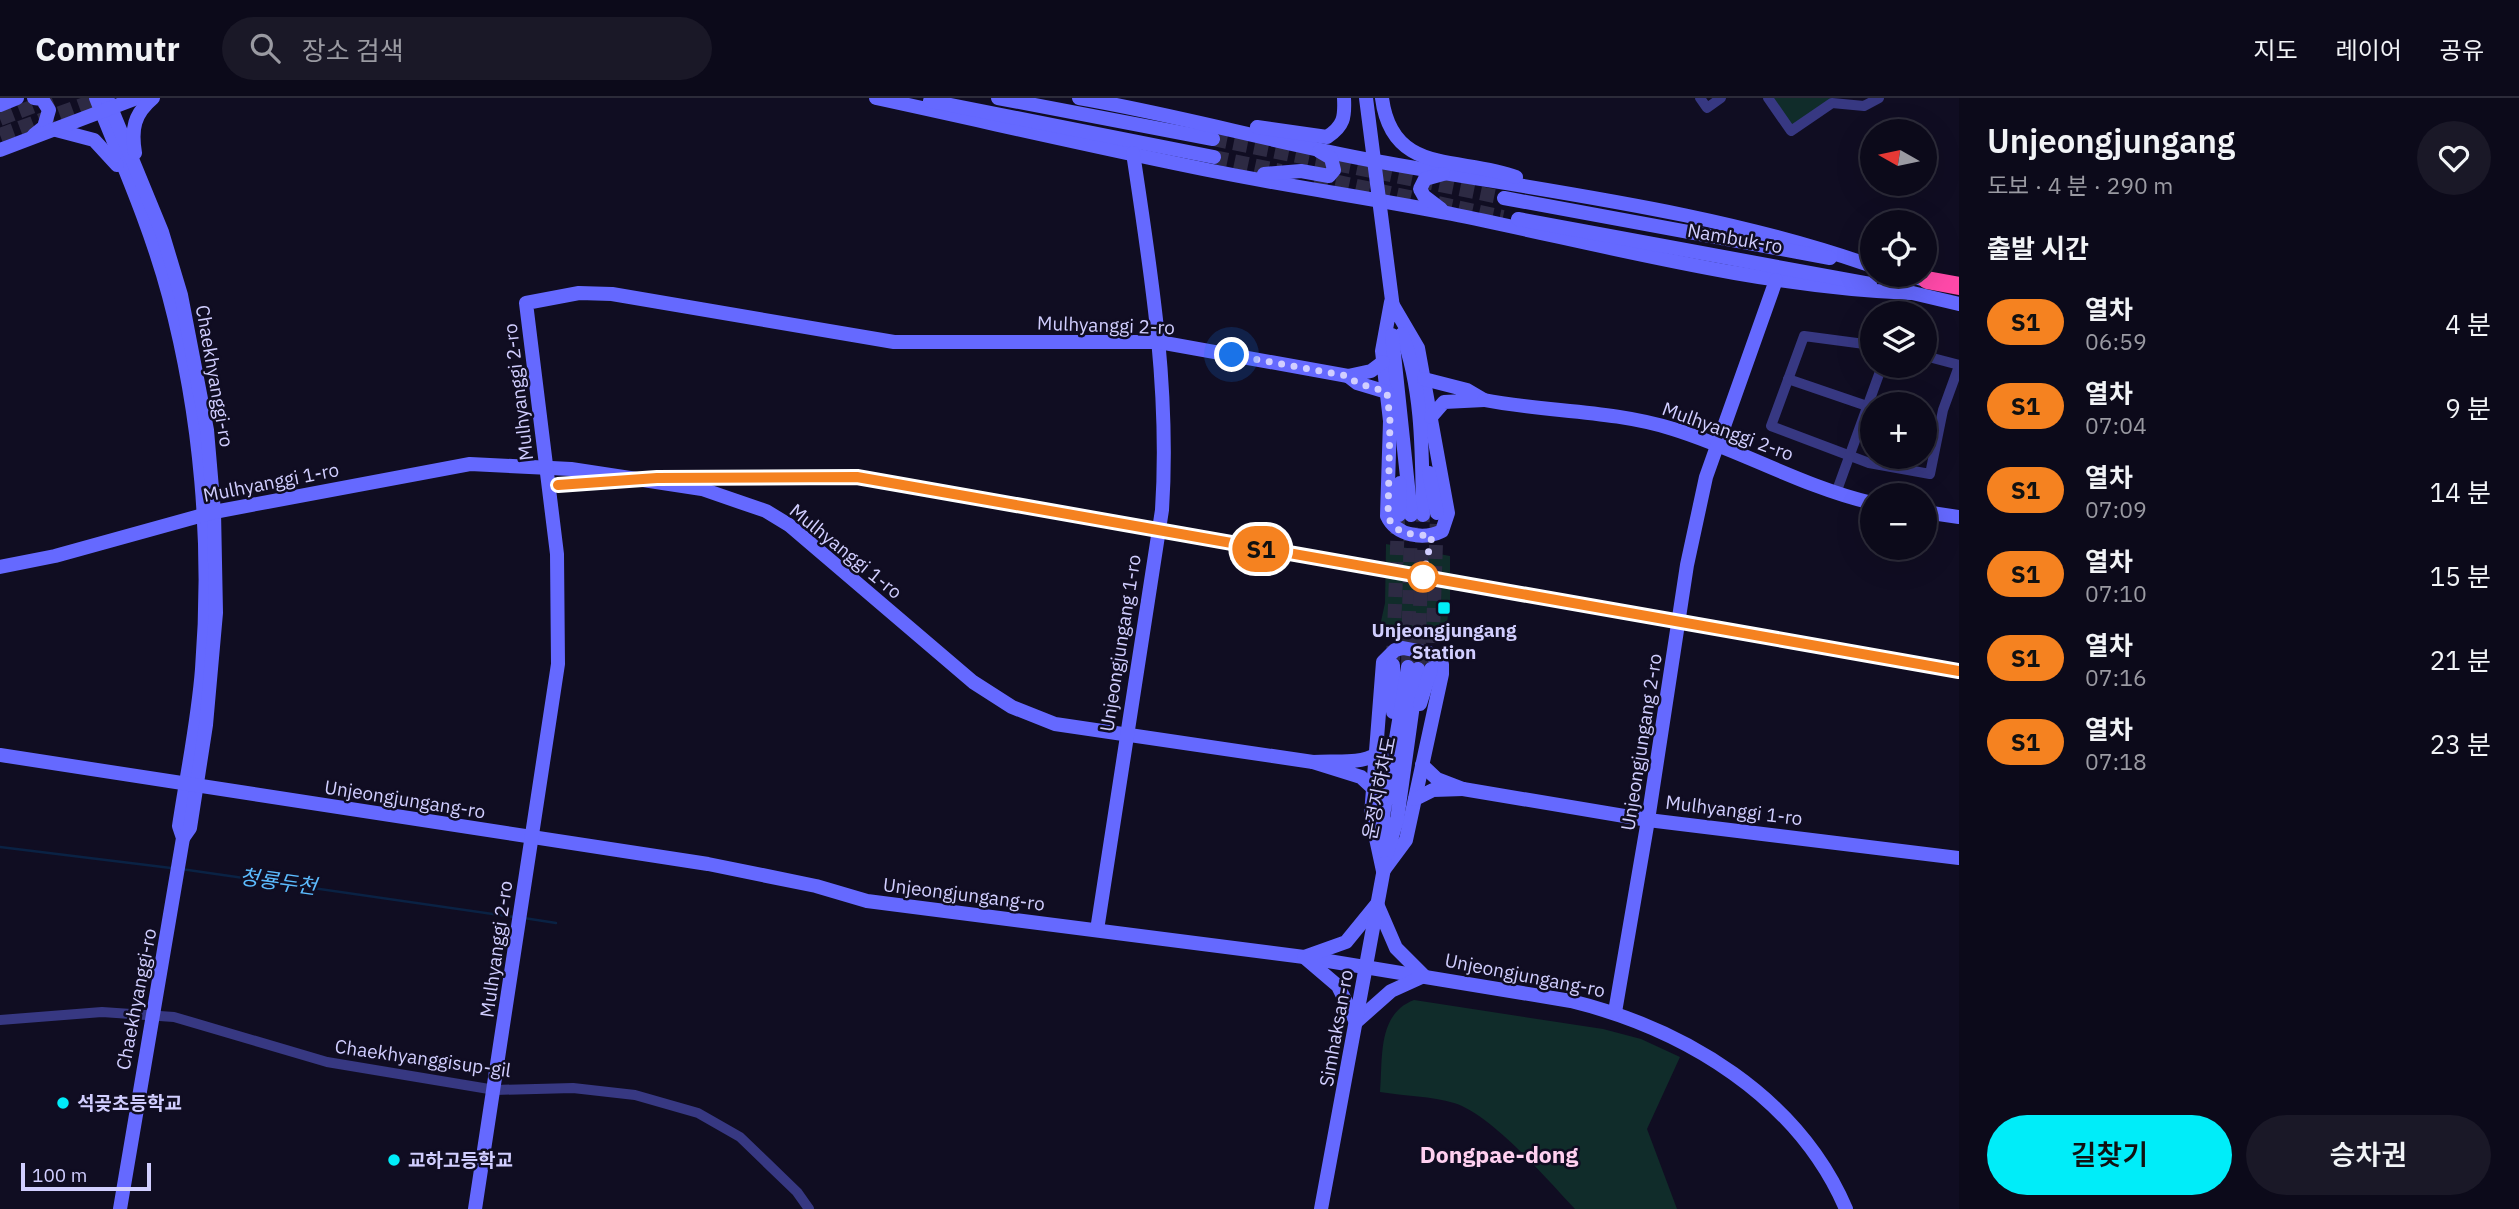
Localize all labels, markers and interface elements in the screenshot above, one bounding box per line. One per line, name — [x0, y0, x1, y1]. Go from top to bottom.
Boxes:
search box — [222, 17, 712, 80]
text: Commutr — [35, 27, 180, 70]
icon: search — [246, 29, 284, 67]
text: 장소 검색 — [302, 33, 404, 67]
text: 지도 — [2253, 34, 2298, 66]
text: 레이어 — [2336, 34, 2402, 66]
text: 공유 — [2440, 34, 2484, 66]
north arrow — [1860, 119, 1937, 196]
map controls — [1860, 119, 1937, 560]
text: Unjeongjungang — [1987, 119, 2235, 162]
button: heart — [2417, 121, 2491, 195]
text: 도보 · 4 분 · 290 m — [1987, 170, 2173, 200]
button: locate — [1860, 210, 1937, 287]
street label: Nambuk-ro — [1686, 218, 1784, 258]
text: 출발 시간 — [1987, 231, 2089, 265]
text: 열차 — [2085, 292, 2133, 326]
button: layers — [1860, 301, 1937, 378]
street label: Chaekhyanggi-ro — [191, 303, 239, 449]
text: S1 — [2011, 306, 2040, 338]
text: 4 분 — [2445, 307, 2491, 341]
street label: Mulhyanggi 2-ro — [1037, 311, 1175, 339]
street label: Mulhyanggi 2-ro — [498, 322, 538, 462]
text: 06:59 — [2085, 326, 2147, 356]
your location — [1214, 337, 1249, 372]
text: 열차 — [2085, 376, 2133, 410]
text: S1 — [2011, 390, 2040, 422]
text: 9 분 — [2445, 391, 2491, 425]
button: + — [1860, 392, 1937, 469]
street label: Mulhyanggi 2-ro — [1659, 396, 1797, 466]
text: 07:04 — [2085, 410, 2147, 440]
street label: Mulhyanggi 1-ro — [201, 457, 341, 507]
text: 열차 — [2085, 460, 2133, 494]
text: S1 — [2011, 474, 2040, 506]
text: 14 분 — [2430, 475, 2491, 509]
button: − — [1860, 483, 1937, 560]
text: 07:09 — [2085, 494, 2147, 524]
street label: Mulhyanggi 1-ro — [785, 498, 907, 604]
line badge: S1 — [1230, 526, 1292, 572]
text: S1 — [1246, 533, 1276, 565]
text: 열차 — [2085, 544, 2133, 578]
street label: Unjeongjungang 1-ro — [1094, 553, 1146, 733]
text: S1 — [2011, 558, 2040, 590]
text: 15 분 — [2430, 559, 2491, 593]
unlabelled marker — [1408, 562, 1438, 592]
text: 07:10 — [2085, 578, 2147, 608]
marker: Unjeongjungang Station — [1436, 600, 1452, 616]
place label: Unjeongjungang Station — [1372, 618, 1517, 664]
text: 열차 — [2085, 628, 2133, 662]
text: S1 — [2011, 642, 2040, 674]
text: 21 분 — [2430, 643, 2491, 677]
street label: Unjeongjungang 2-ro — [1615, 652, 1667, 832]
text: 07:16 — [2085, 662, 2147, 692]
text: 열차 — [2085, 712, 2133, 746]
text: S1 — [2011, 726, 2040, 758]
text: 23 분 — [2430, 727, 2491, 761]
street label: 운정지하차도 — [1357, 734, 1401, 842]
text: 07:18 — [2085, 746, 2147, 776]
street label: Unjeongjungang-ro — [323, 774, 487, 824]
street label: Mulhyanggi 1-ro — [1664, 790, 1804, 830]
water label: 청룡두천 — [238, 862, 321, 901]
street label: Unjeongjungang-ro — [882, 872, 1046, 916]
street label: Mulhyanggi 2-ro — [475, 879, 517, 1019]
street label: Chaekhyanggi-ro — [110, 926, 162, 1072]
street label: Unjeongjungang-ro — [1443, 948, 1607, 1002]
street label: Simhaksan-ro — [1314, 968, 1358, 1088]
street label: Chaekhyanggisup-gil — [333, 1034, 513, 1082]
place label: 석곶초등학교 — [77, 1091, 182, 1115]
marker: 석곶초등학교 — [55, 1095, 71, 1111]
button: 길찾기 — [1987, 1115, 2232, 1195]
button: 승차권 — [2246, 1115, 2491, 1195]
district label: Dongpae-dong — [1420, 1139, 1579, 1169]
place label: 교하고등학교 — [408, 1148, 513, 1172]
marker: 교하고등학교 — [386, 1152, 402, 1168]
scale bar — [21, 1160, 150, 1192]
text: 100 m — [32, 1163, 87, 1187]

